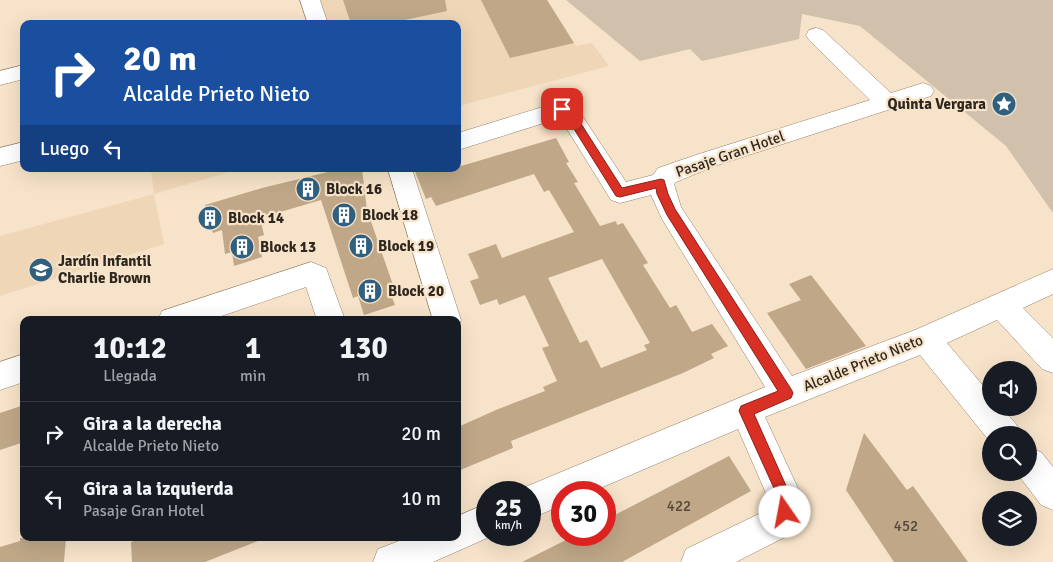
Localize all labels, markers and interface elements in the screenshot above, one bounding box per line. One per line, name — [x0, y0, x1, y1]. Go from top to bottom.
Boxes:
text: 20 m — [123, 37, 197, 80]
icon: right — [40, 40, 105, 105]
text: Alcalde Prieto Nieto — [123, 80, 310, 107]
pin — [541, 88, 583, 130]
place icon: Quinta Vergara — [991, 91, 1017, 117]
icon: arrive — [548, 95, 576, 123]
place label: Quinta Vergara — [888, 95, 986, 113]
street label: Pasaje Gran Hotel — [673, 127, 787, 181]
icon: left — [99, 135, 127, 163]
text: Luego — [40, 137, 89, 161]
building icon: Block 16 — [295, 176, 321, 202]
place label: Block 16 — [326, 180, 382, 198]
building icon: Block 18 — [331, 202, 357, 228]
building icon: Block 14 — [197, 205, 223, 231]
place label: Block 18 — [362, 206, 418, 224]
place label: Block 14 — [228, 209, 284, 227]
building icon: Block 19 — [348, 233, 374, 259]
building icon: Block 13 — [229, 234, 255, 260]
place label: Block 19 — [378, 237, 434, 255]
place label: Block 13 — [260, 238, 316, 256]
place label: Jardín Infantil Charlie Brown — [58, 252, 152, 287]
school or university icon: Jardín Infantil Charlie Brown — [28, 257, 54, 283]
building icon: Block 20 — [357, 278, 383, 304]
place label: Block 20 — [388, 282, 444, 300]
text: 10:12 — [93, 330, 167, 367]
text: 1 — [245, 330, 261, 367]
text: 130 — [339, 330, 388, 367]
street label: Alcalde Prieto Nieto — [800, 331, 926, 395]
map controls — [982, 361, 1037, 546]
button: sound — [982, 361, 1037, 416]
text: Llegada — [103, 366, 157, 386]
text: min — [240, 366, 266, 386]
text: m — [357, 366, 370, 386]
text: Gira a la derecha — [83, 412, 222, 436]
icon: right — [40, 420, 68, 448]
text: 20 m — [401, 422, 441, 446]
button: search — [982, 426, 1037, 481]
text: Alcalde Prieto Nieto — [83, 436, 219, 456]
text: Gira a la izquierda — [83, 477, 233, 501]
speed limit sign: 30 — [551, 481, 616, 546]
icon: left — [40, 485, 68, 513]
position arrow — [758, 485, 810, 537]
text: 10 m — [401, 487, 441, 511]
button: layers — [982, 491, 1037, 546]
text: 25 — [495, 492, 522, 523]
house number: 422 — [667, 497, 691, 515]
text: Pasaje Gran Hotel — [83, 501, 205, 521]
house number: 452 — [894, 517, 918, 535]
text: km/h — [495, 518, 522, 533]

